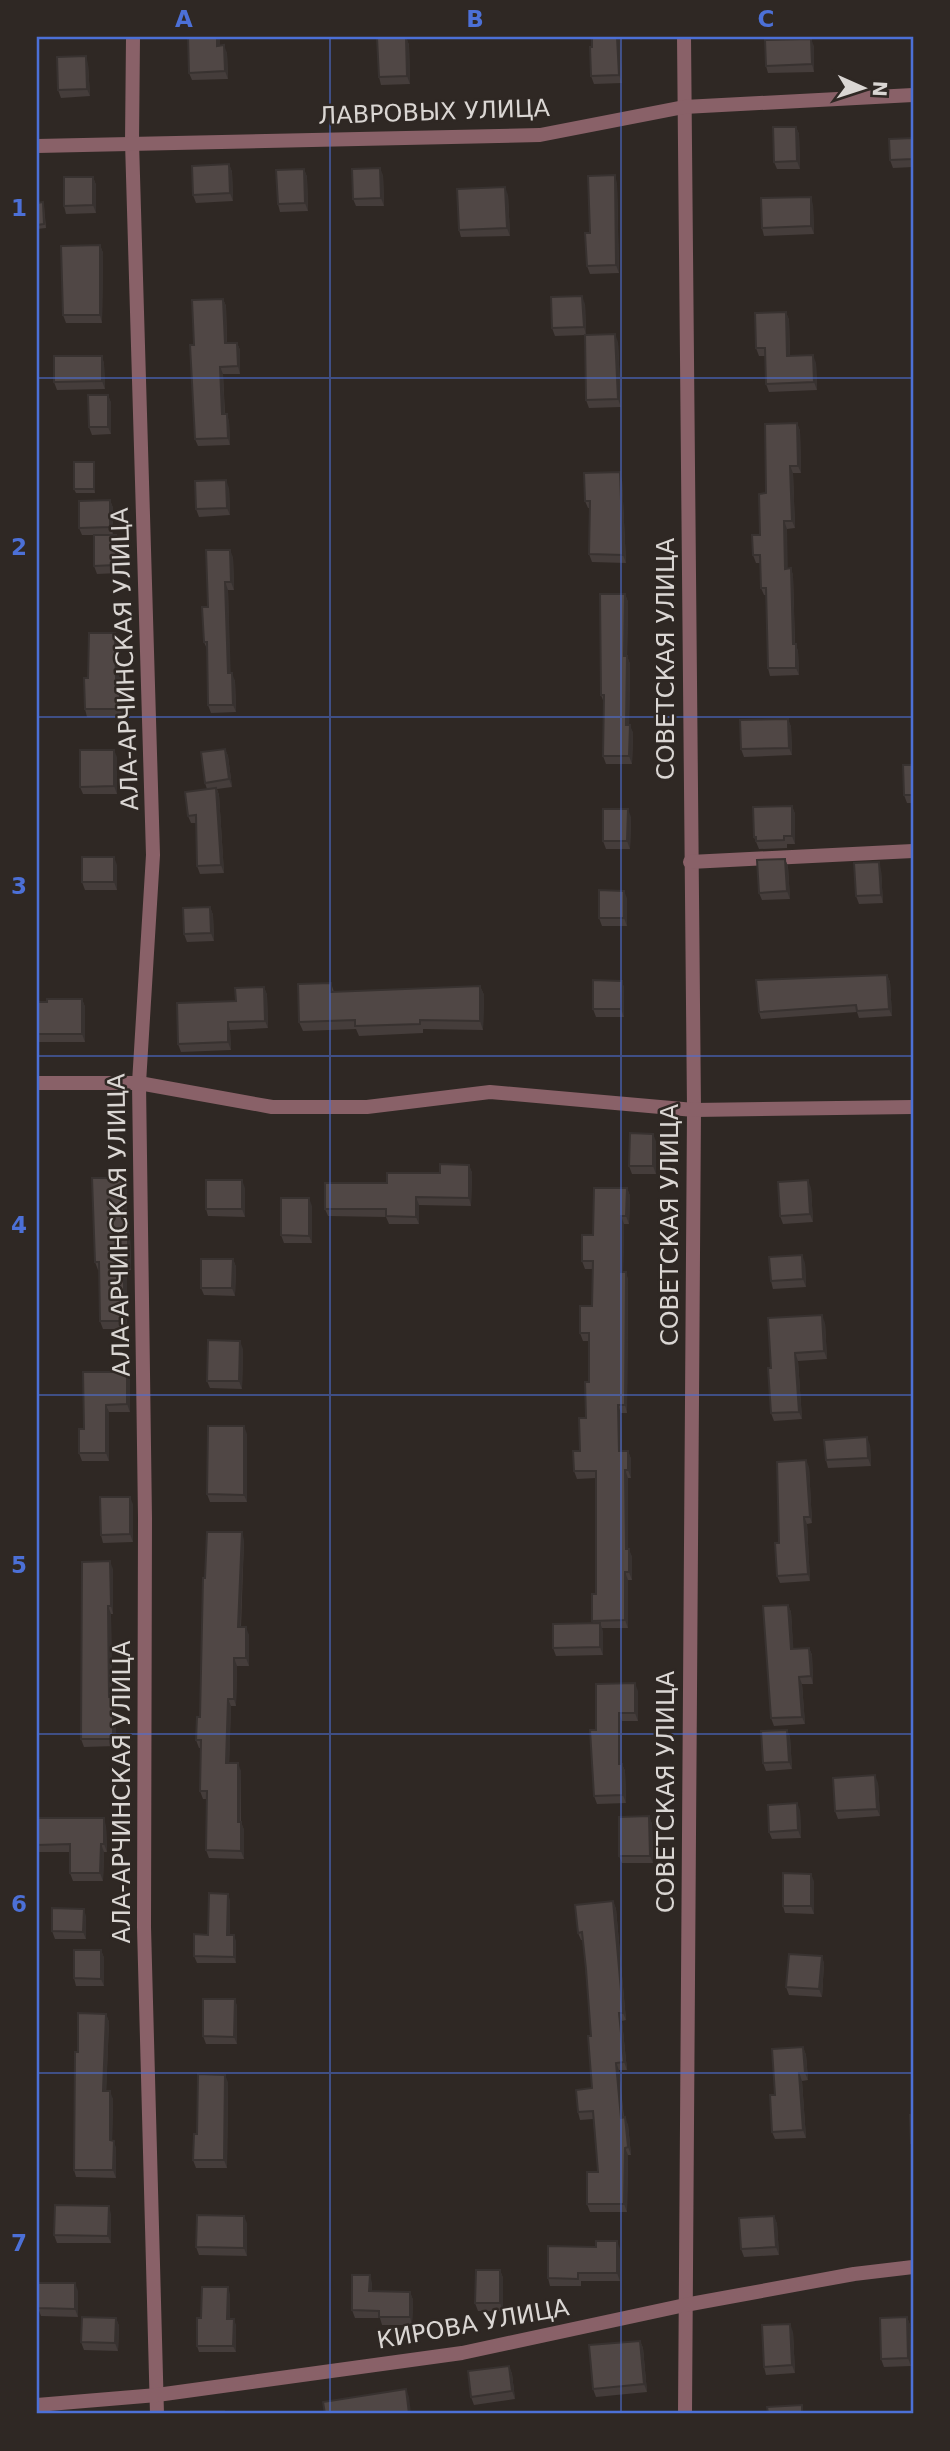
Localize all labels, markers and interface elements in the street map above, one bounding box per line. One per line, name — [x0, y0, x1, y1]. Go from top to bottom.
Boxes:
text: A — [175, 6, 193, 32]
text: B — [466, 6, 484, 32]
text: C — [758, 6, 774, 32]
north arrow — [828, 52, 898, 122]
text: N — [869, 80, 891, 97]
street label: ЛАВРОВЫХ УЛИЦА — [318, 94, 551, 130]
text: 1 — [11, 195, 27, 221]
street label: АЛА-АРЧИНСКАЯ УЛИЦА — [106, 506, 144, 811]
text: 2 — [11, 534, 27, 560]
street label: СОВЕТСКАЯ УЛИЦА — [652, 537, 680, 780]
text: 3 — [11, 873, 27, 899]
street label: АЛА-АРЧИНСКАЯ УЛИЦА — [102, 1073, 136, 1377]
street label: СОВЕТСКАЯ УЛИЦА — [656, 1103, 684, 1346]
text: 4 — [11, 1212, 27, 1238]
text: 5 — [11, 1552, 27, 1578]
street label: АЛА-АРЧИНСКАЯ УЛИЦА — [108, 1640, 136, 1944]
street label: СОВЕТСКАЯ УЛИЦА — [652, 1670, 680, 1913]
text: 6 — [11, 1891, 27, 1917]
text: 7 — [11, 2230, 27, 2256]
street label: КИРОВА УЛИЦА — [375, 2293, 572, 2355]

